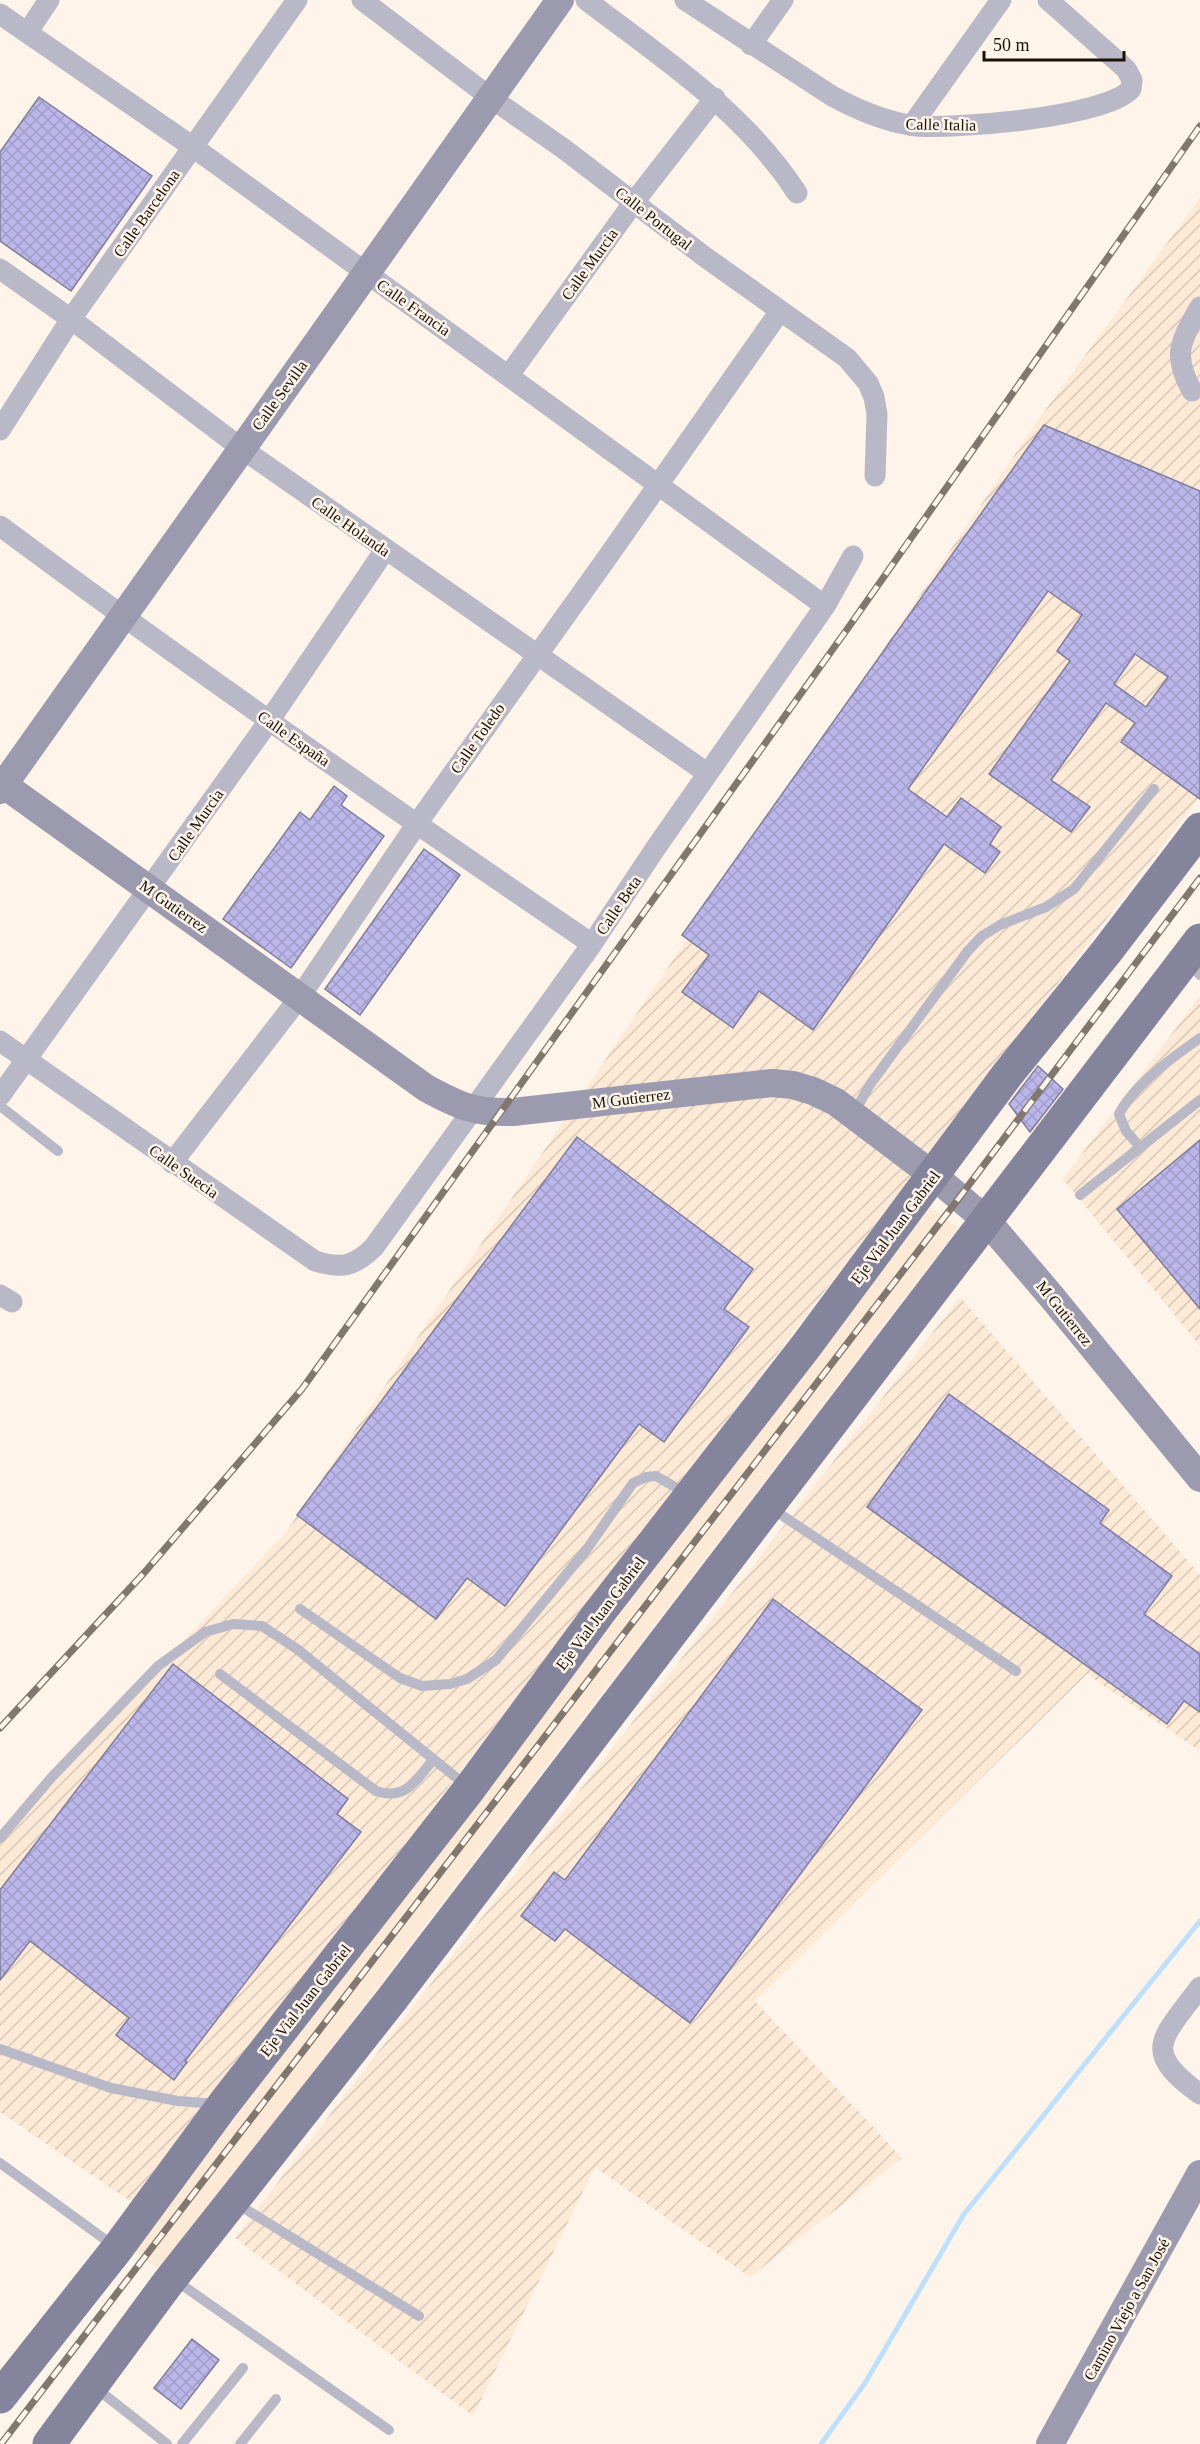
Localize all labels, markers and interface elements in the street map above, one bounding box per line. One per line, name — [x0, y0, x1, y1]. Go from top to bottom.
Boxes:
scale bar — [984, 24, 1124, 62]
text: 50 m — [993, 35, 1030, 55]
street label: Calle Italia — [906, 115, 976, 134]
street label: Calle Barcelona — [110, 166, 183, 260]
street label: Calle Portugal — [612, 183, 696, 255]
street label: Calle Murcia — [558, 225, 621, 303]
street label: Calle Francia — [374, 276, 454, 339]
street label: Calle Sevilla — [248, 357, 310, 434]
street label: Calle Holanda — [308, 493, 393, 560]
street label: Calle Toledo — [447, 700, 508, 777]
street label: Calle España — [254, 707, 333, 770]
street label: Calle Murcia — [164, 786, 226, 865]
street label: Calle Beta — [593, 873, 644, 938]
street label: M Gutierrez — [137, 877, 211, 936]
street label: M Gutierrez — [591, 1085, 671, 1112]
street label: Calle Suecia — [146, 1141, 222, 1201]
street label: Eje Vial Juan Gabriel — [847, 1167, 945, 1288]
street label: M Gutierrez — [1033, 1277, 1096, 1349]
street label: Eje Vial Juan Gabriel — [552, 1553, 650, 1674]
street label: Eje Vial Juan Gabriel — [257, 1941, 355, 2060]
street label: Camino Viejo a San José — [1080, 2235, 1173, 2384]

